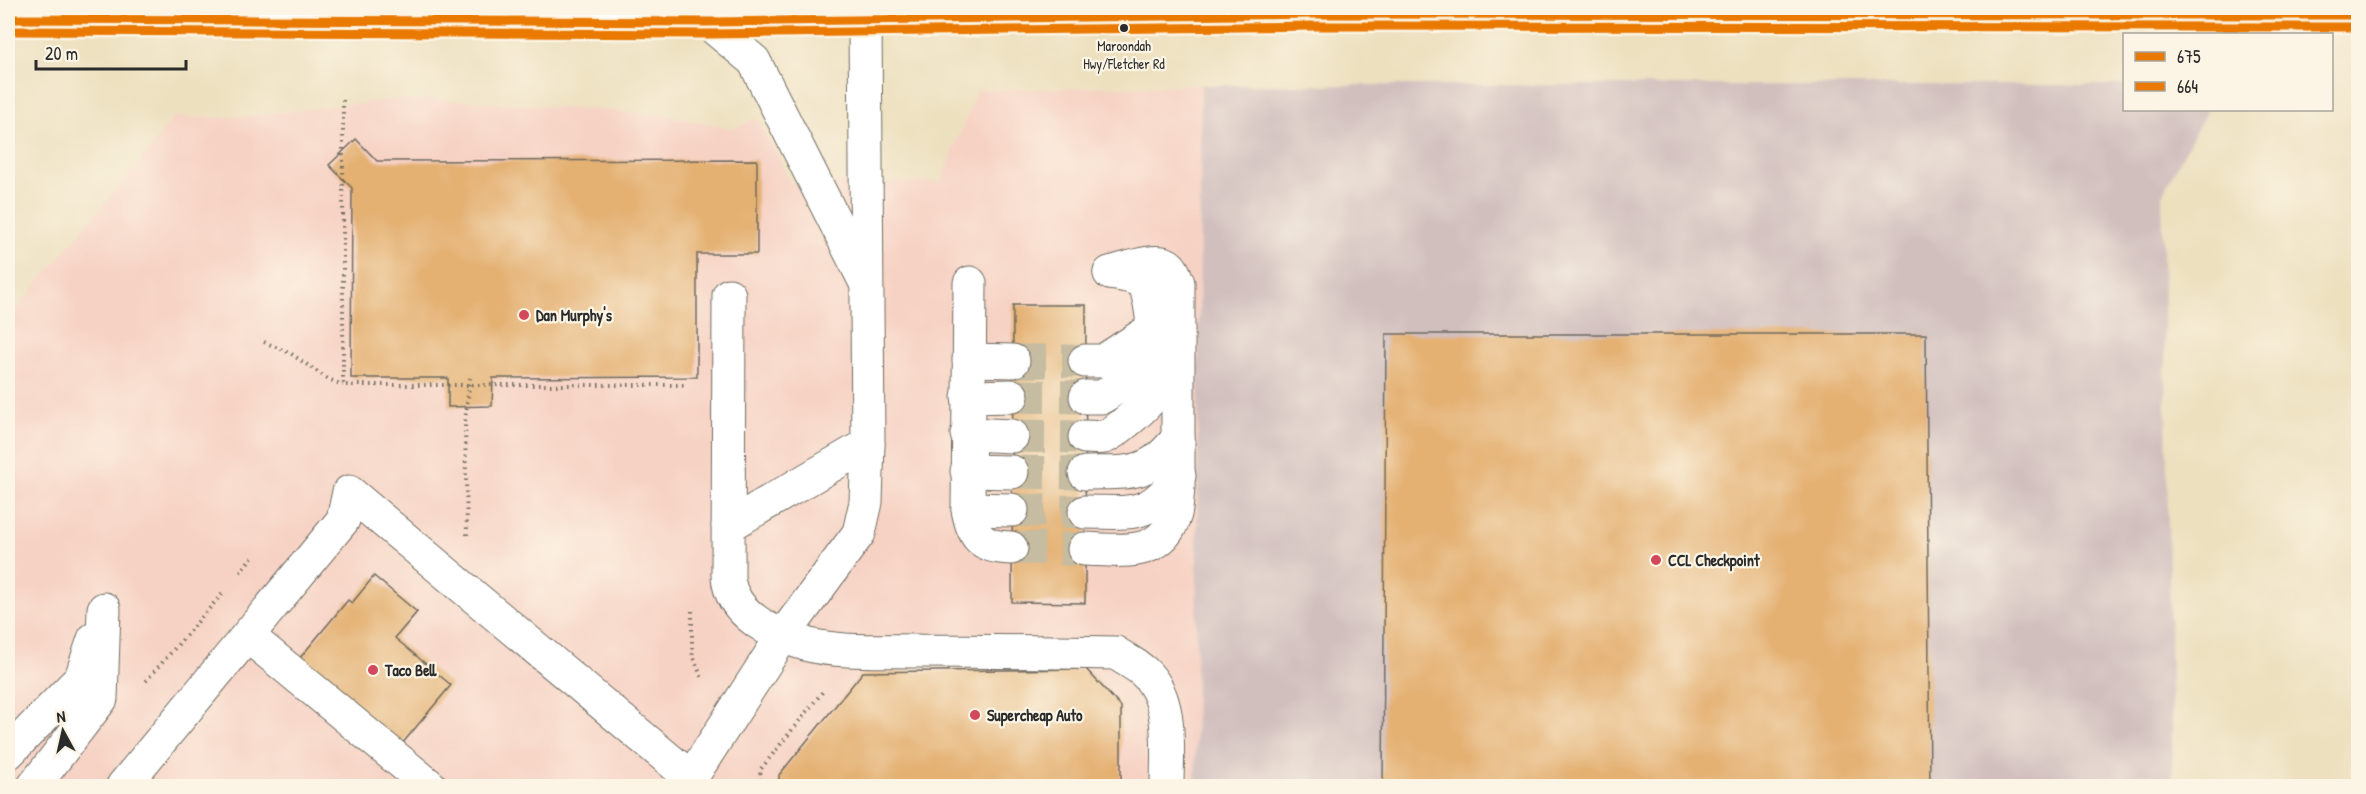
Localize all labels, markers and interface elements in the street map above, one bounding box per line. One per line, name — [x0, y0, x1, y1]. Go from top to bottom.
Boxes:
marker: Maroondah Hwy/Fletcher Rd — [1118, 22, 1130, 34]
scale bar — [36, 33, 186, 71]
legend — [2123, 33, 2333, 111]
place label: Maroondah Hwy/Fletcher Rd — [1083, 36, 1165, 74]
text: 20 m — [45, 41, 78, 66]
text: 675 — [2177, 44, 2201, 69]
text: 664 — [2177, 74, 2198, 99]
place label: Dan Murphy's — [536, 304, 613, 327]
marker: Dan Murphy's — [517, 308, 531, 322]
place label: CCL Checkpoint — [1668, 549, 1760, 572]
marker: CCL Checkpoint — [1649, 553, 1663, 567]
place label: Taco Bell — [384, 659, 438, 681]
marker: Taco Bell — [366, 663, 380, 677]
north arrow — [33, 701, 93, 761]
place label: Supercheap Auto — [987, 704, 1083, 727]
text: N — [55, 705, 67, 728]
marker: Supercheap Auto — [968, 708, 982, 722]

